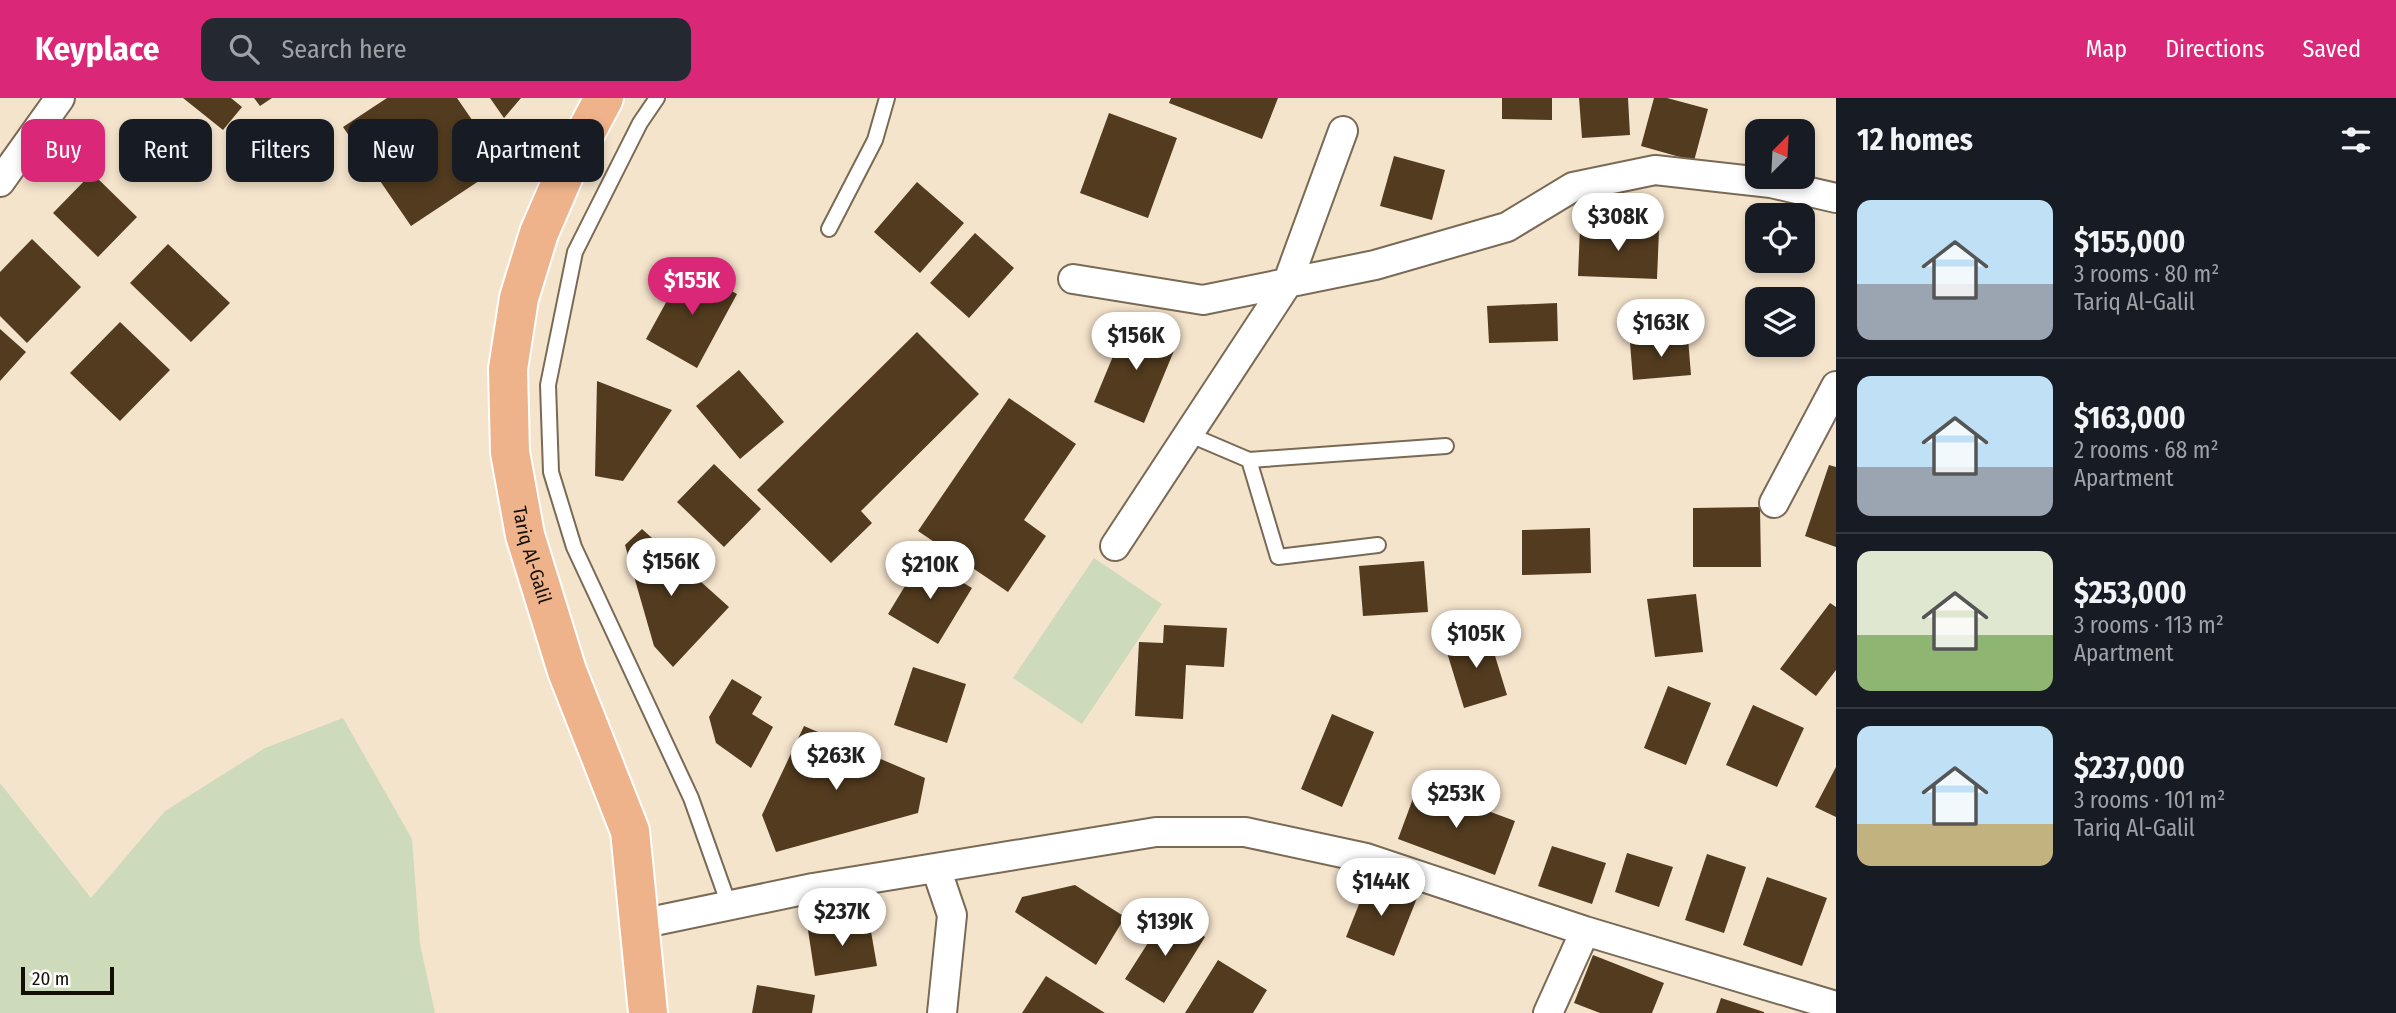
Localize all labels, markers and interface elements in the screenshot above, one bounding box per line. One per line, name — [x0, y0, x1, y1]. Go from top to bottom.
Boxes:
search box — [201, 18, 691, 81]
text: Keyplace — [35, 29, 159, 69]
icon: search — [225, 30, 263, 68]
text: Search here — [281, 34, 407, 65]
text: Map — [2086, 35, 2127, 63]
text: Directions — [2165, 35, 2264, 63]
text: Saved — [2302, 35, 2361, 63]
chip: Buy — [21, 119, 105, 182]
chip: Rent — [119, 119, 212, 182]
chip: Filters — [226, 119, 334, 182]
chip: New — [348, 119, 438, 182]
chip: Apartment — [452, 119, 604, 182]
north arrow — [1745, 119, 1815, 189]
map controls — [1745, 119, 1815, 357]
icon: filters — [2337, 121, 2375, 159]
text: 12 homes — [1857, 122, 1973, 158]
pin: $308K — [1569, 194, 1667, 253]
text: $308K — [1588, 202, 1648, 230]
button: locate — [1745, 203, 1815, 273]
text: $155,000 — [2074, 224, 2185, 260]
icon: home — [1913, 228, 1997, 312]
pin: $155K — [643, 258, 741, 317]
text: 3 rooms · 80 m² — [2074, 260, 2219, 288]
text: $155K — [664, 266, 720, 294]
button: layers — [1745, 287, 1815, 357]
text: Tariq Al-Galil — [2074, 288, 2195, 316]
pin: $163K — [1612, 300, 1710, 359]
text: $163K — [1633, 308, 1689, 336]
pin: $156K — [1087, 313, 1185, 372]
text: $156K — [1107, 321, 1165, 349]
text: $163,000 — [2074, 400, 2186, 436]
icon: home — [1913, 404, 1997, 488]
text: 2 rooms · 68 m² — [2074, 436, 2219, 464]
text: Apartment — [2074, 464, 2174, 492]
street label: Tariq Al-Galil — [508, 504, 556, 606]
pin: $156K — [622, 538, 720, 598]
pin: $210K — [881, 542, 979, 601]
text: $156K — [642, 547, 700, 575]
text: $210K — [901, 550, 959, 578]
text: $253,000 — [2074, 575, 2187, 611]
icon: home — [1913, 579, 1997, 663]
pin: $105K — [1427, 610, 1525, 670]
text: 3 rooms · 113 m² — [2074, 611, 2224, 639]
text: $105K — [1447, 619, 1505, 647]
text: Apartment — [2074, 639, 2174, 667]
pin: $263K — [787, 732, 885, 792]
text: $263K — [807, 741, 865, 769]
text: $237,000 — [2074, 750, 2185, 786]
icon: home — [1913, 754, 1997, 838]
pin: $253K — [1407, 770, 1505, 830]
text: $253K — [1427, 779, 1485, 807]
text: 3 rooms · 101 m² — [2074, 786, 2225, 814]
text: Tariq Al-Galil — [2074, 814, 2195, 842]
pin: $144K — [1332, 858, 1430, 918]
text: $144K — [1352, 867, 1410, 895]
pin: $237K — [793, 888, 891, 948]
text: $237K — [814, 897, 870, 925]
pin: $139K — [1116, 898, 1214, 958]
text: $139K — [1137, 907, 1193, 935]
scale bar — [21, 964, 114, 996]
text: 20 m — [32, 967, 69, 990]

